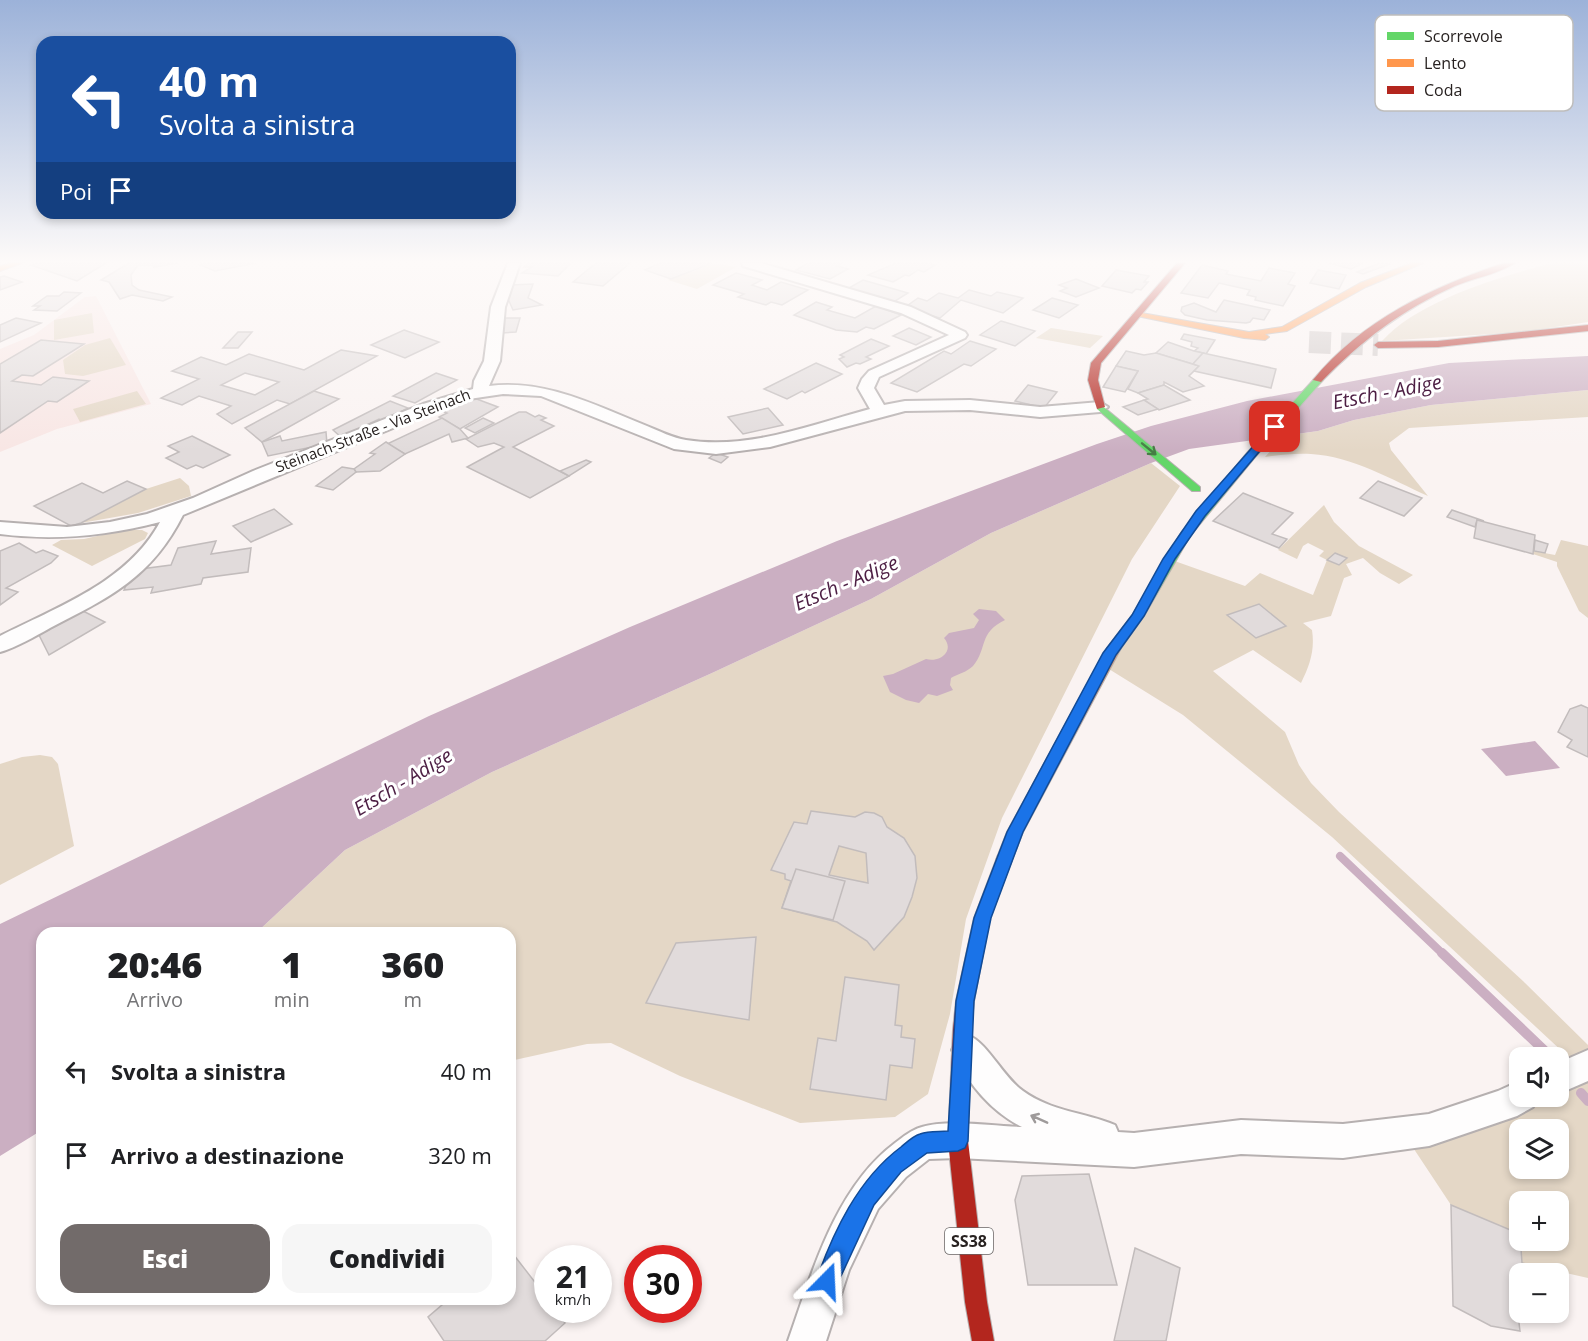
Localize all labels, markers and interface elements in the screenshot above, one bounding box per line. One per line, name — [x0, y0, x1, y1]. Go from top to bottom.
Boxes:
legend — [1375, 15, 1573, 111]
text: Scorrevole — [1424, 25, 1503, 47]
text: 40 m — [159, 52, 259, 109]
text: Lento — [1424, 52, 1466, 74]
icon: left — [60, 60, 138, 138]
text: Coda — [1424, 79, 1462, 101]
text: Svolta a sinistra — [159, 106, 356, 143]
icon: arrive — [104, 174, 137, 207]
text: Poi — [60, 176, 92, 206]
water label: Etsch - Adige — [1330, 368, 1444, 415]
street label: Steinach-Straße - Via Steinach — [272, 384, 473, 477]
pin — [1249, 401, 1300, 452]
icon: arrive — [1258, 410, 1291, 443]
one-way arrow — [1141, 442, 1157, 455]
water label: Etsch - Adige — [789, 548, 902, 617]
water label: Etsch - Adige — [348, 741, 457, 822]
text: 20:46 — [108, 940, 202, 989]
text: 1 — [281, 940, 302, 989]
text: 360 — [381, 940, 444, 989]
text: Arrivo — [127, 986, 183, 1013]
text: min — [274, 986, 310, 1013]
text: m — [404, 986, 422, 1013]
map controls — [1509, 1047, 1569, 1323]
button: sound — [1509, 1047, 1569, 1107]
icon: left — [60, 1055, 93, 1088]
text: Svolta a sinistra — [111, 1056, 286, 1086]
text: 40 m — [441, 1056, 492, 1086]
one-way arrow — [1031, 1113, 1049, 1125]
button: layers — [1509, 1119, 1569, 1179]
icon: arrive — [60, 1139, 93, 1172]
text: Arrivo a destinazione — [111, 1140, 344, 1170]
text: 320 m — [428, 1140, 492, 1170]
button: + — [1509, 1191, 1569, 1251]
button: Esci — [60, 1224, 270, 1293]
button: Condividi — [282, 1224, 492, 1293]
road number: SS38 — [945, 1228, 993, 1254]
speed limit sign: 30 — [624, 1245, 702, 1323]
position arrow — [795, 1249, 859, 1313]
text: 21 — [556, 1256, 590, 1297]
button: − — [1509, 1263, 1569, 1323]
text: km/h — [555, 1289, 591, 1309]

